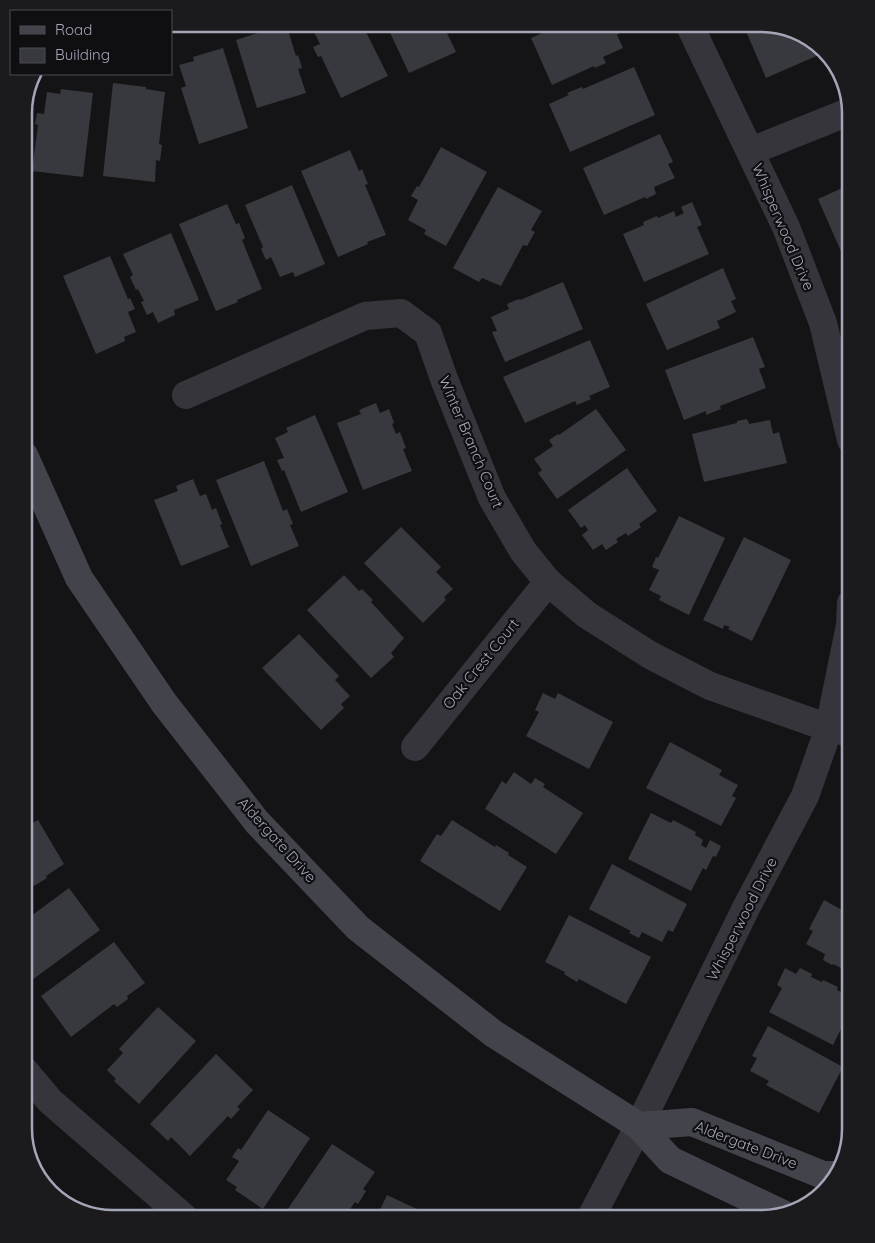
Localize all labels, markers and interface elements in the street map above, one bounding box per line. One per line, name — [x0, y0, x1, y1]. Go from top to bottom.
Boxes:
legend — [10, 10, 172, 75]
text: Road — [55, 20, 92, 39]
text: Building — [55, 45, 110, 64]
street label: Whisperwood Drive — [748, 160, 819, 293]
street label: Winter Branch Court — [435, 373, 508, 511]
street label: Oak Crest Court — [438, 615, 523, 713]
street label: Aldergate Drive — [234, 793, 321, 886]
street label: Whisperwood Drive — [702, 854, 781, 984]
street label: Aldergate Drive — [692, 1116, 800, 1173]

